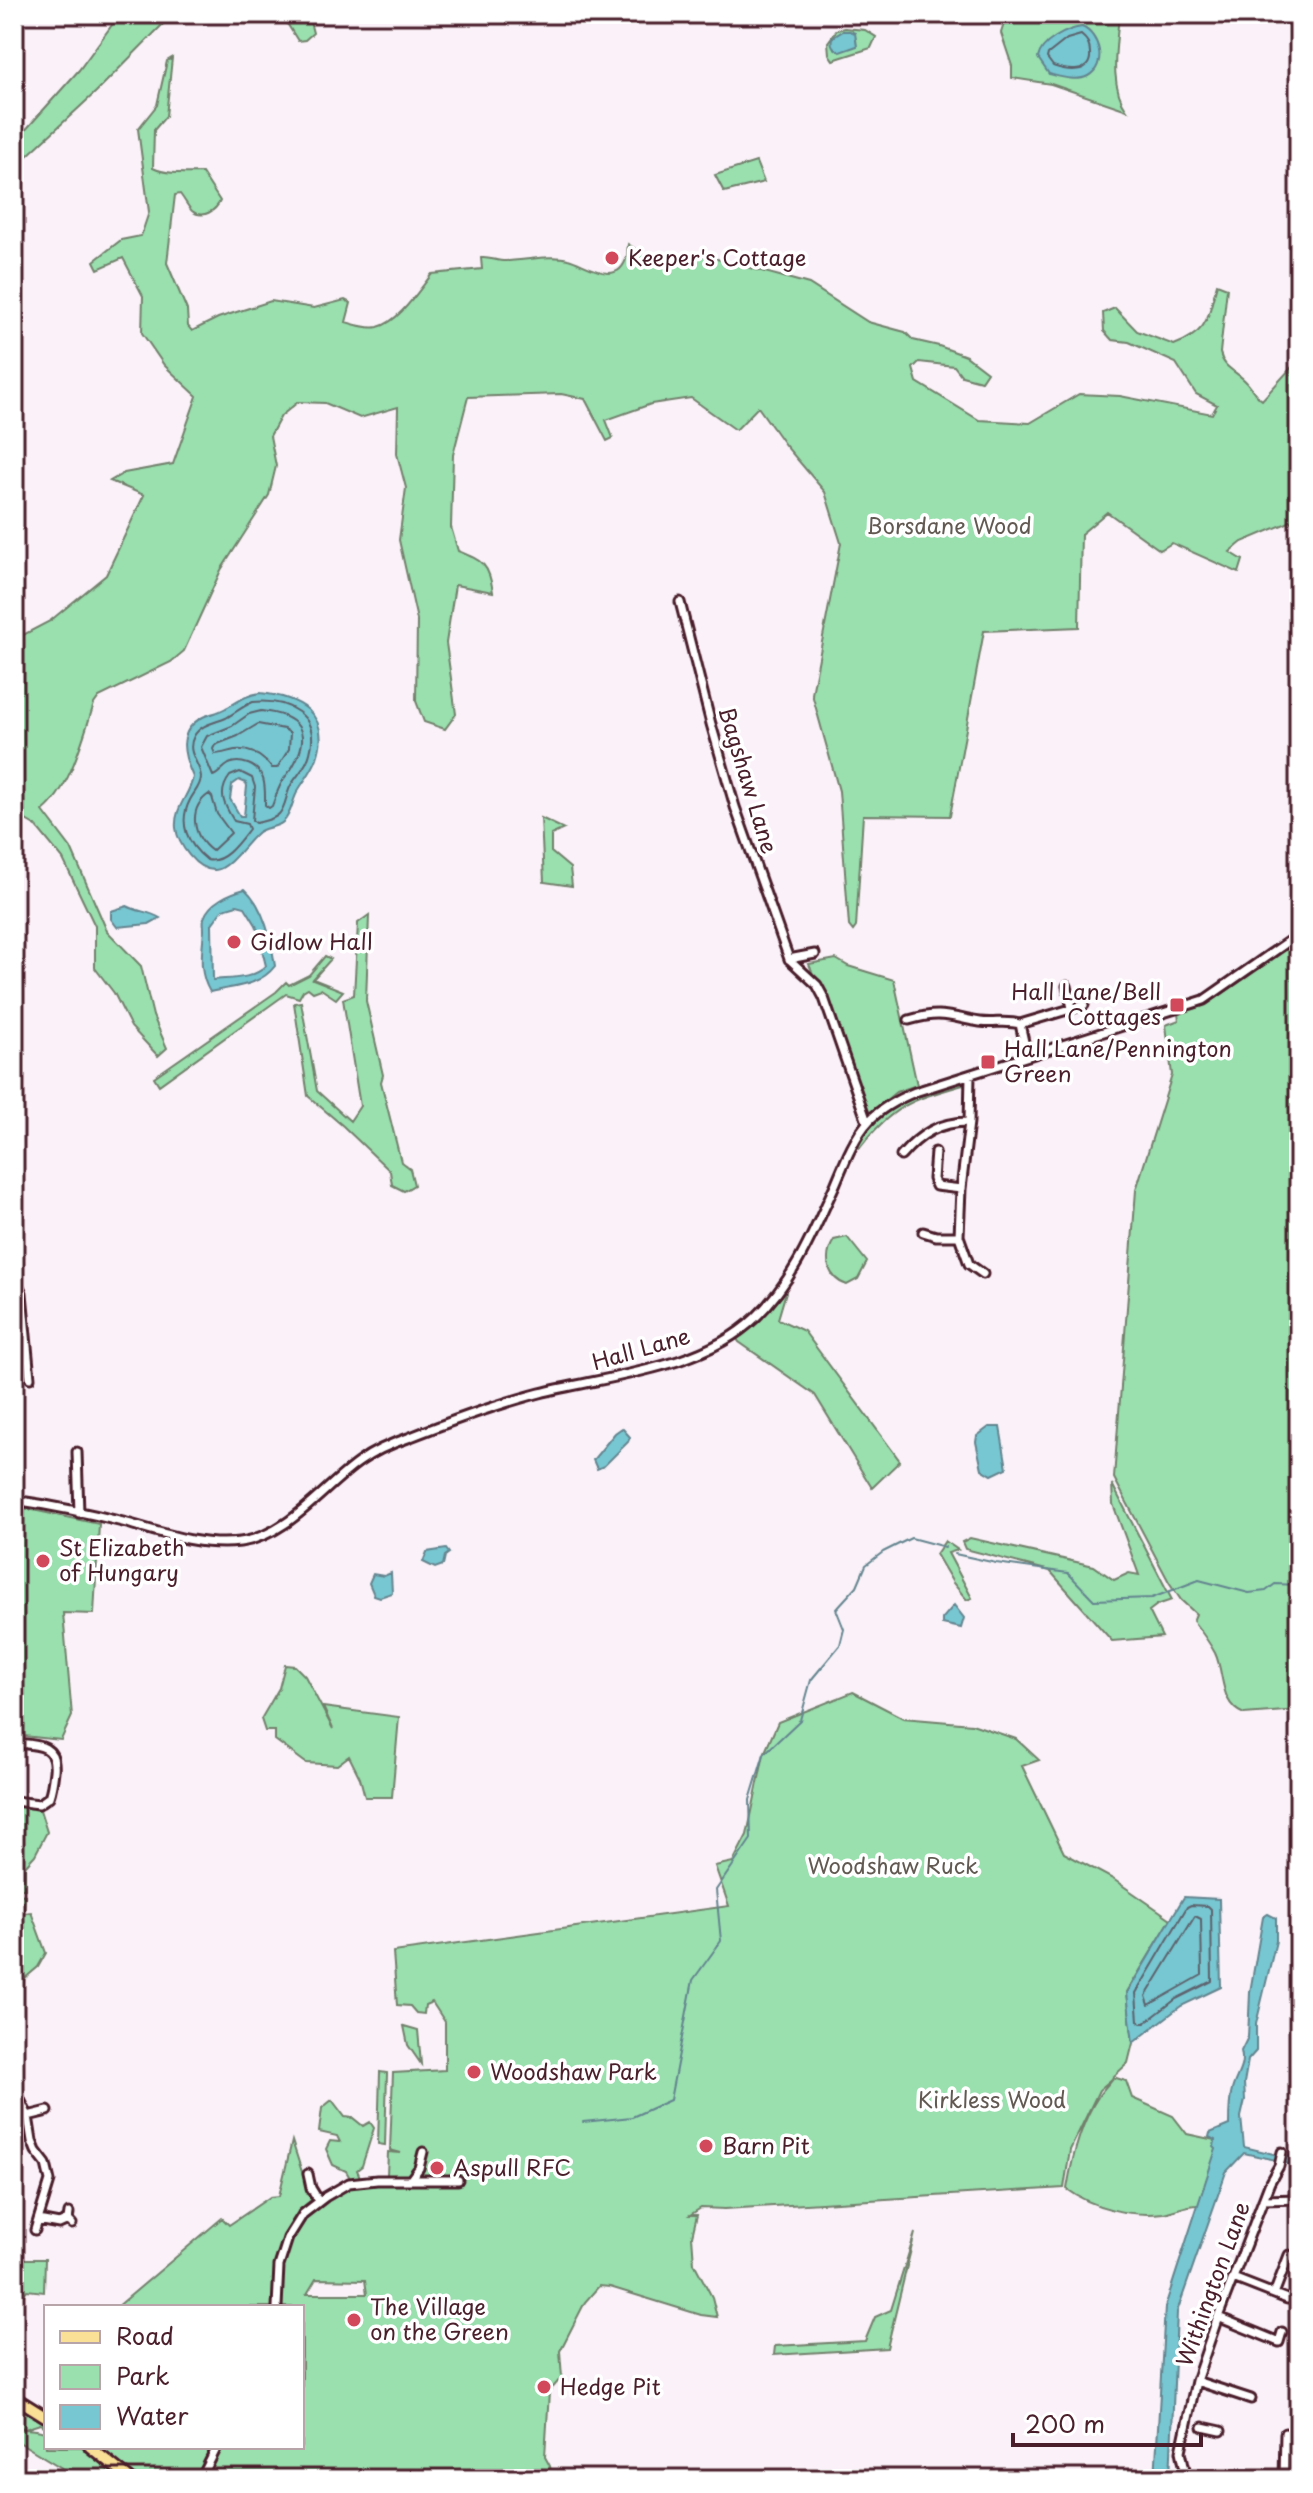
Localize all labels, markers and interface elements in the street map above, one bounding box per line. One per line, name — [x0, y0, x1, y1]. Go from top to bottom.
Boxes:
place label: Keeper's Cottage — [628, 240, 806, 273]
marker: Keeper's Cottage — [603, 249, 621, 267]
park label: Borsdane Wood — [866, 508, 1032, 541]
street label: Bagshaw Lane — [711, 702, 788, 857]
place label: Gidlow Hall — [250, 924, 373, 957]
marker: Gidlow Hall — [225, 933, 243, 951]
place label: Hall Lane/Bell Cottages — [1011, 974, 1161, 1032]
marker: Hall Lane/Bell Cottages — [1168, 996, 1186, 1014]
place label: Hall Lane/Pennington Green — [1004, 1031, 1232, 1089]
marker: Hall Lane/Pennington Green — [979, 1053, 997, 1071]
street label: Hall Lane — [587, 1318, 694, 1377]
place label: St Elizabeth of Hungary — [59, 1530, 185, 1588]
marker: St Elizabeth of Hungary — [34, 1552, 52, 1570]
park label: Woodshaw Ruck — [808, 1848, 978, 1881]
place label: Woodshaw Park — [490, 2054, 657, 2087]
marker: Woodshaw Park — [465, 2063, 483, 2081]
park label: Kirkless Wood — [918, 2082, 1066, 2115]
place label: Barn Pit — [722, 2128, 810, 2161]
marker: Barn Pit — [697, 2137, 715, 2155]
place label: Aspull RFC — [453, 2150, 571, 2183]
marker: Aspull RFC — [428, 2159, 446, 2177]
street label: Withington Lane — [1166, 2196, 1257, 2371]
place label: The Village on the Green — [370, 2289, 509, 2347]
legend — [44, 2305, 304, 2449]
marker: The Village on the Green — [345, 2311, 363, 2329]
text: Road — [116, 2317, 174, 2353]
text: Park — [116, 2357, 170, 2393]
place label: Hedge Pit — [560, 2369, 661, 2402]
marker: Hedge Pit — [535, 2378, 553, 2396]
text: Water — [116, 2397, 189, 2433]
scale bar — [1013, 2397, 1201, 2447]
text: 200 m — [1025, 2405, 1105, 2441]

